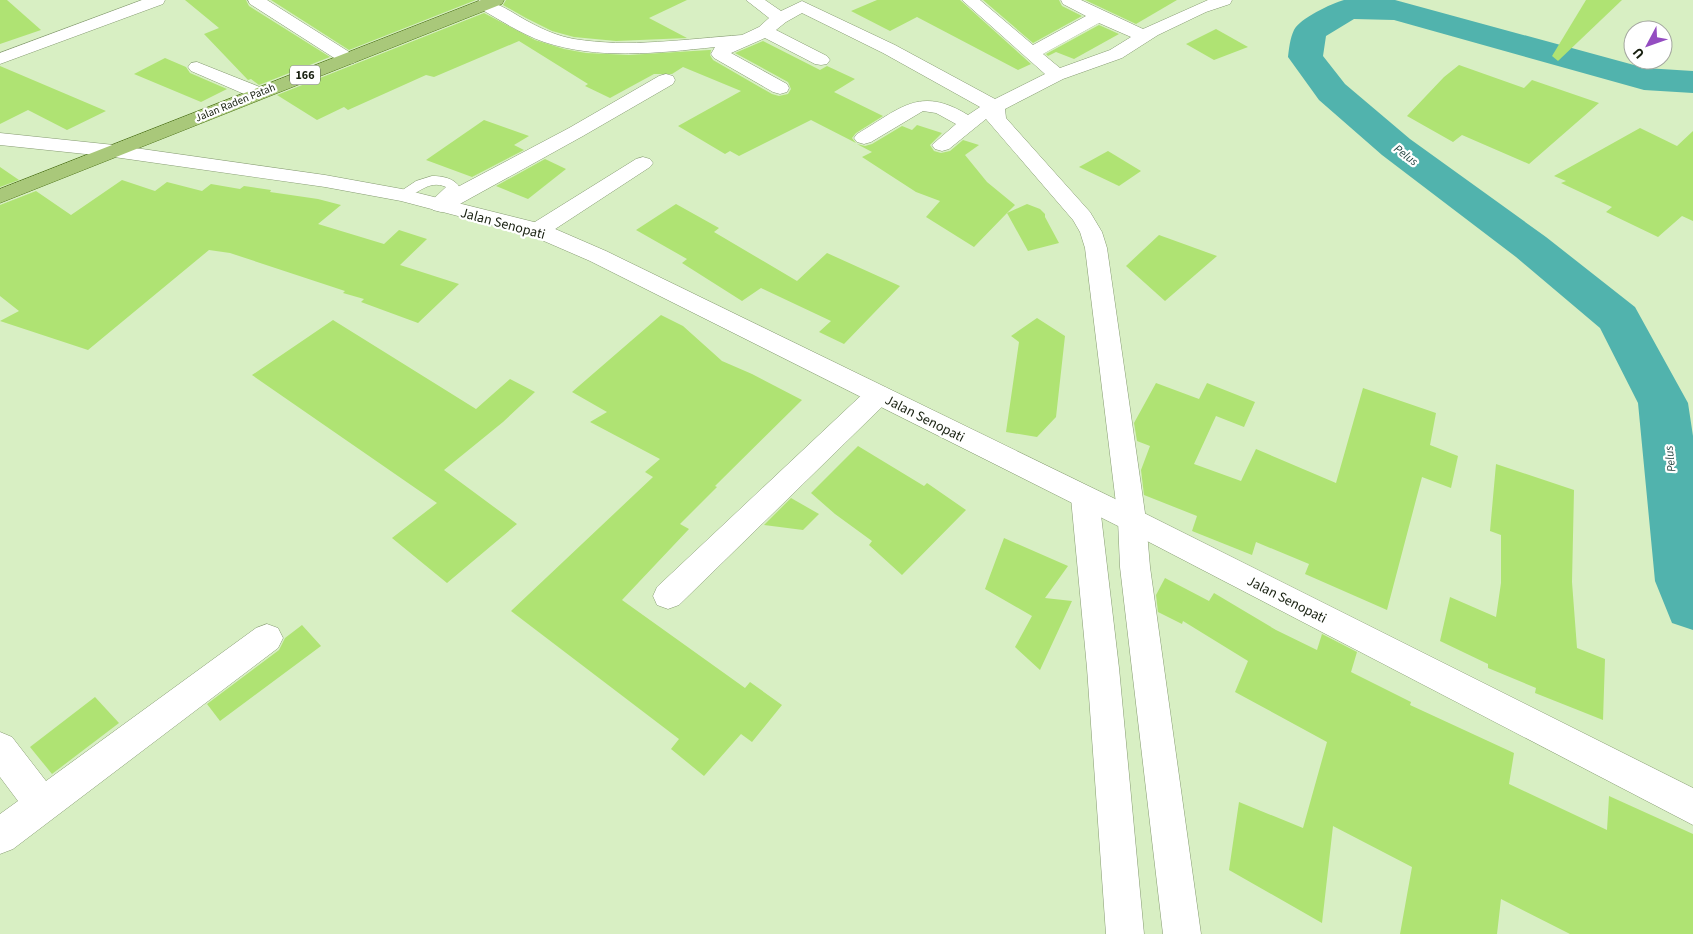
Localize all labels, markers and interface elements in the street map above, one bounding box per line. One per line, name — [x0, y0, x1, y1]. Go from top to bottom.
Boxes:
north arrow — [1623, 20, 1673, 70]
text: U — [1628, 43, 1650, 63]
road number: 166 — [290, 66, 320, 84]
street label: Jalan Raden Patah — [193, 80, 277, 125]
water label: Pelus — [1390, 141, 1421, 170]
street label: Jalan Senopati — [458, 203, 547, 245]
street label: Jalan Senopati — [881, 390, 968, 448]
water label: Pelus — [1660, 445, 1681, 473]
street label: Jalan Senopati — [1243, 571, 1330, 629]

